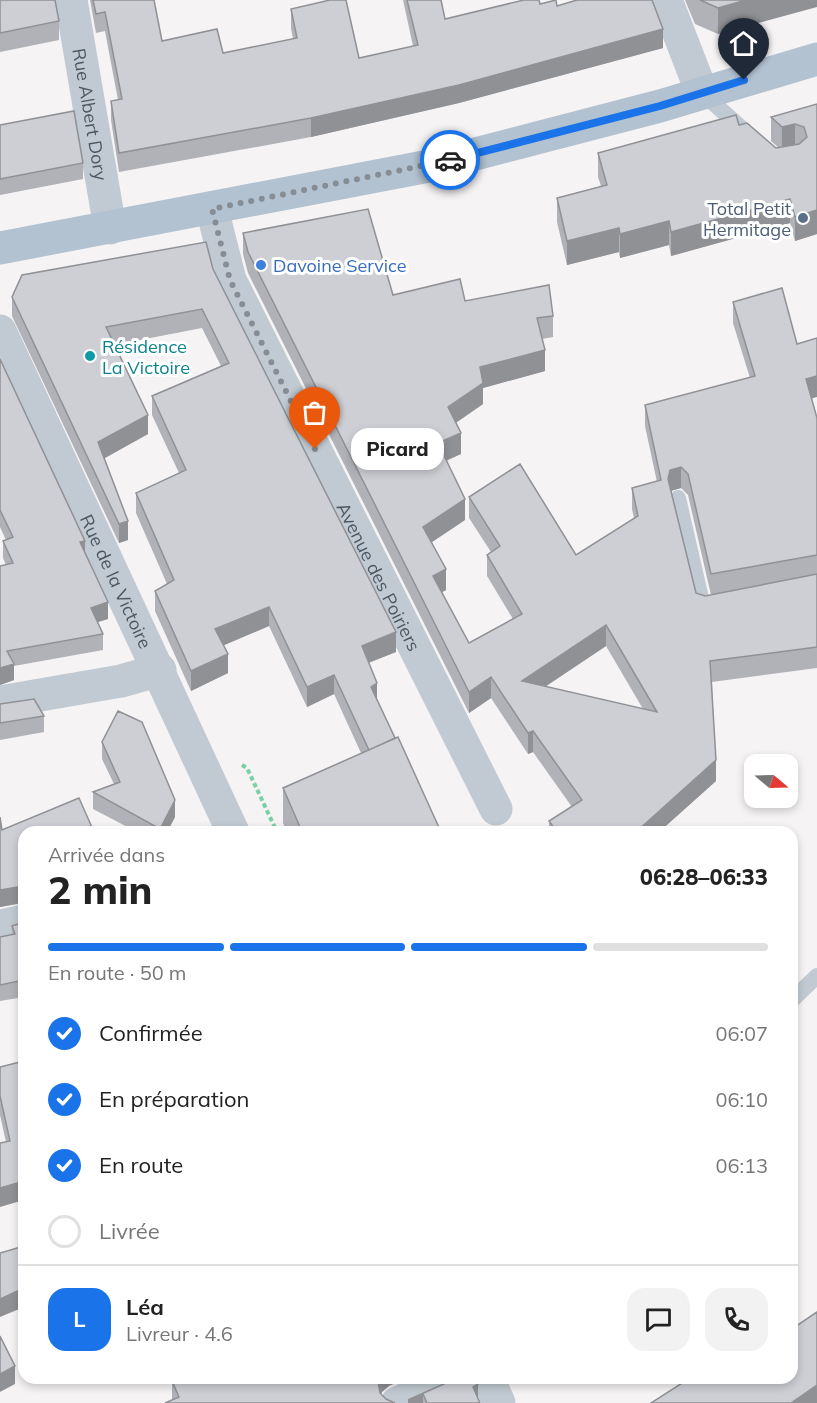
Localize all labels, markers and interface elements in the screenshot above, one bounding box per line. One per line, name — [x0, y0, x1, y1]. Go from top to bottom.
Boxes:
pin — [718, 18, 769, 80]
icon: home — [727, 27, 760, 60]
street label: Rue Albert Dory — [68, 46, 113, 183]
courier — [420, 130, 480, 190]
icon: car — [434, 144, 467, 177]
place label: Total Petit Hermitage — [703, 197, 791, 241]
marker: Total Petit Hermitage — [796, 211, 810, 225]
place label: Davoine Service — [273, 254, 407, 277]
marker: Davoine Service — [254, 258, 268, 272]
place label: Résidence La Victoire — [102, 335, 190, 379]
marker: Résidence La Victoire — [83, 349, 97, 363]
pin — [289, 387, 340, 449]
icon: bag — [298, 396, 331, 429]
callout: Picard — [351, 428, 444, 470]
text: Picard — [366, 436, 429, 461]
street label: Avenue des Poiriers — [332, 498, 426, 655]
street label: Rue de la Victoire — [75, 511, 157, 652]
north arrow — [744, 754, 798, 808]
map controls — [744, 754, 798, 808]
text: Arrivée dans — [48, 842, 165, 867]
text: 06:28–06:33 — [640, 863, 768, 891]
text: 2 min — [48, 865, 153, 914]
text: En route · 50 m — [48, 960, 186, 985]
icon: check — [48, 1017, 81, 1050]
text: Confirmée — [99, 1019, 203, 1047]
text: 06:07 — [715, 1021, 768, 1046]
icon: check — [48, 1083, 81, 1116]
text: En préparation — [99, 1085, 249, 1113]
text: 06:10 — [715, 1087, 768, 1112]
icon: check — [48, 1149, 81, 1182]
text: En route — [99, 1151, 183, 1179]
text: 06:13 — [715, 1153, 768, 1178]
text: Livrée — [99, 1217, 160, 1245]
button: chat — [627, 1288, 690, 1351]
button: phone — [705, 1288, 768, 1351]
text: Léa — [126, 1293, 164, 1321]
text: L — [73, 1305, 86, 1333]
text: Livreur · 4.6 — [126, 1321, 233, 1346]

